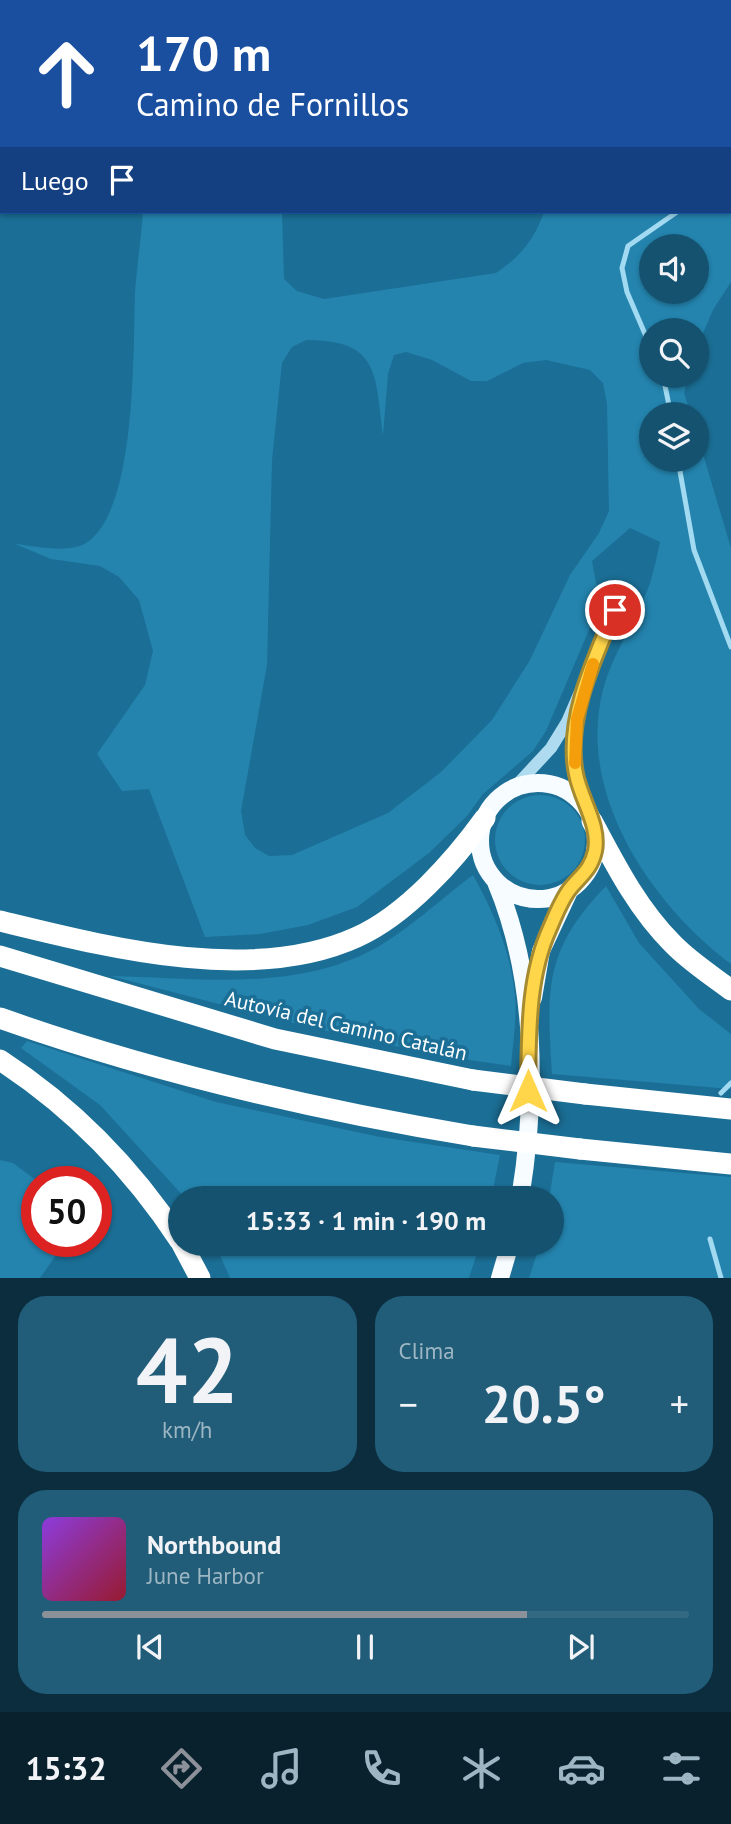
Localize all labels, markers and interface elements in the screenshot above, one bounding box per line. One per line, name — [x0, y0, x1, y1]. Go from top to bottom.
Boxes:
text: 170 m — [136, 21, 271, 85]
icon: ahead — [21, 28, 112, 119]
text: Camino de Fornillos — [136, 83, 409, 125]
icon: arrive — [103, 161, 141, 199]
text: Luego — [21, 164, 89, 197]
map controls — [639, 234, 709, 472]
button: sound — [639, 234, 709, 304]
button: search — [639, 318, 709, 388]
button: layers — [639, 402, 709, 472]
pin — [585, 580, 645, 640]
icon: arrive — [596, 591, 634, 629]
street label: Autovía del Camino Catalán — [222, 985, 470, 1067]
position arrow — [491, 1054, 565, 1128]
speed limit sign: 50 — [21, 1166, 112, 1257]
text: 15:33 · 1 min · 190 m — [246, 1204, 486, 1237]
text: 42 — [136, 1310, 239, 1428]
text: Clima — [399, 1336, 455, 1365]
text: 20.5° — [482, 1370, 606, 1437]
text: − — [399, 1379, 418, 1428]
text: + — [670, 1379, 689, 1428]
text: km/h — [162, 1415, 212, 1444]
text: Northbound — [147, 1528, 281, 1561]
text: June Harbor — [147, 1561, 264, 1590]
icon: previous — [131, 1628, 169, 1666]
icon: pause — [346, 1628, 384, 1666]
icon: next — [562, 1628, 600, 1666]
icon: directions — [157, 1744, 206, 1793]
icon: music — [257, 1744, 306, 1793]
icon: phone — [357, 1744, 406, 1793]
icon: climate — [457, 1744, 506, 1793]
icon: car — [557, 1744, 606, 1793]
icon: filters — [657, 1744, 706, 1793]
text: 15:32 — [25, 1747, 107, 1789]

